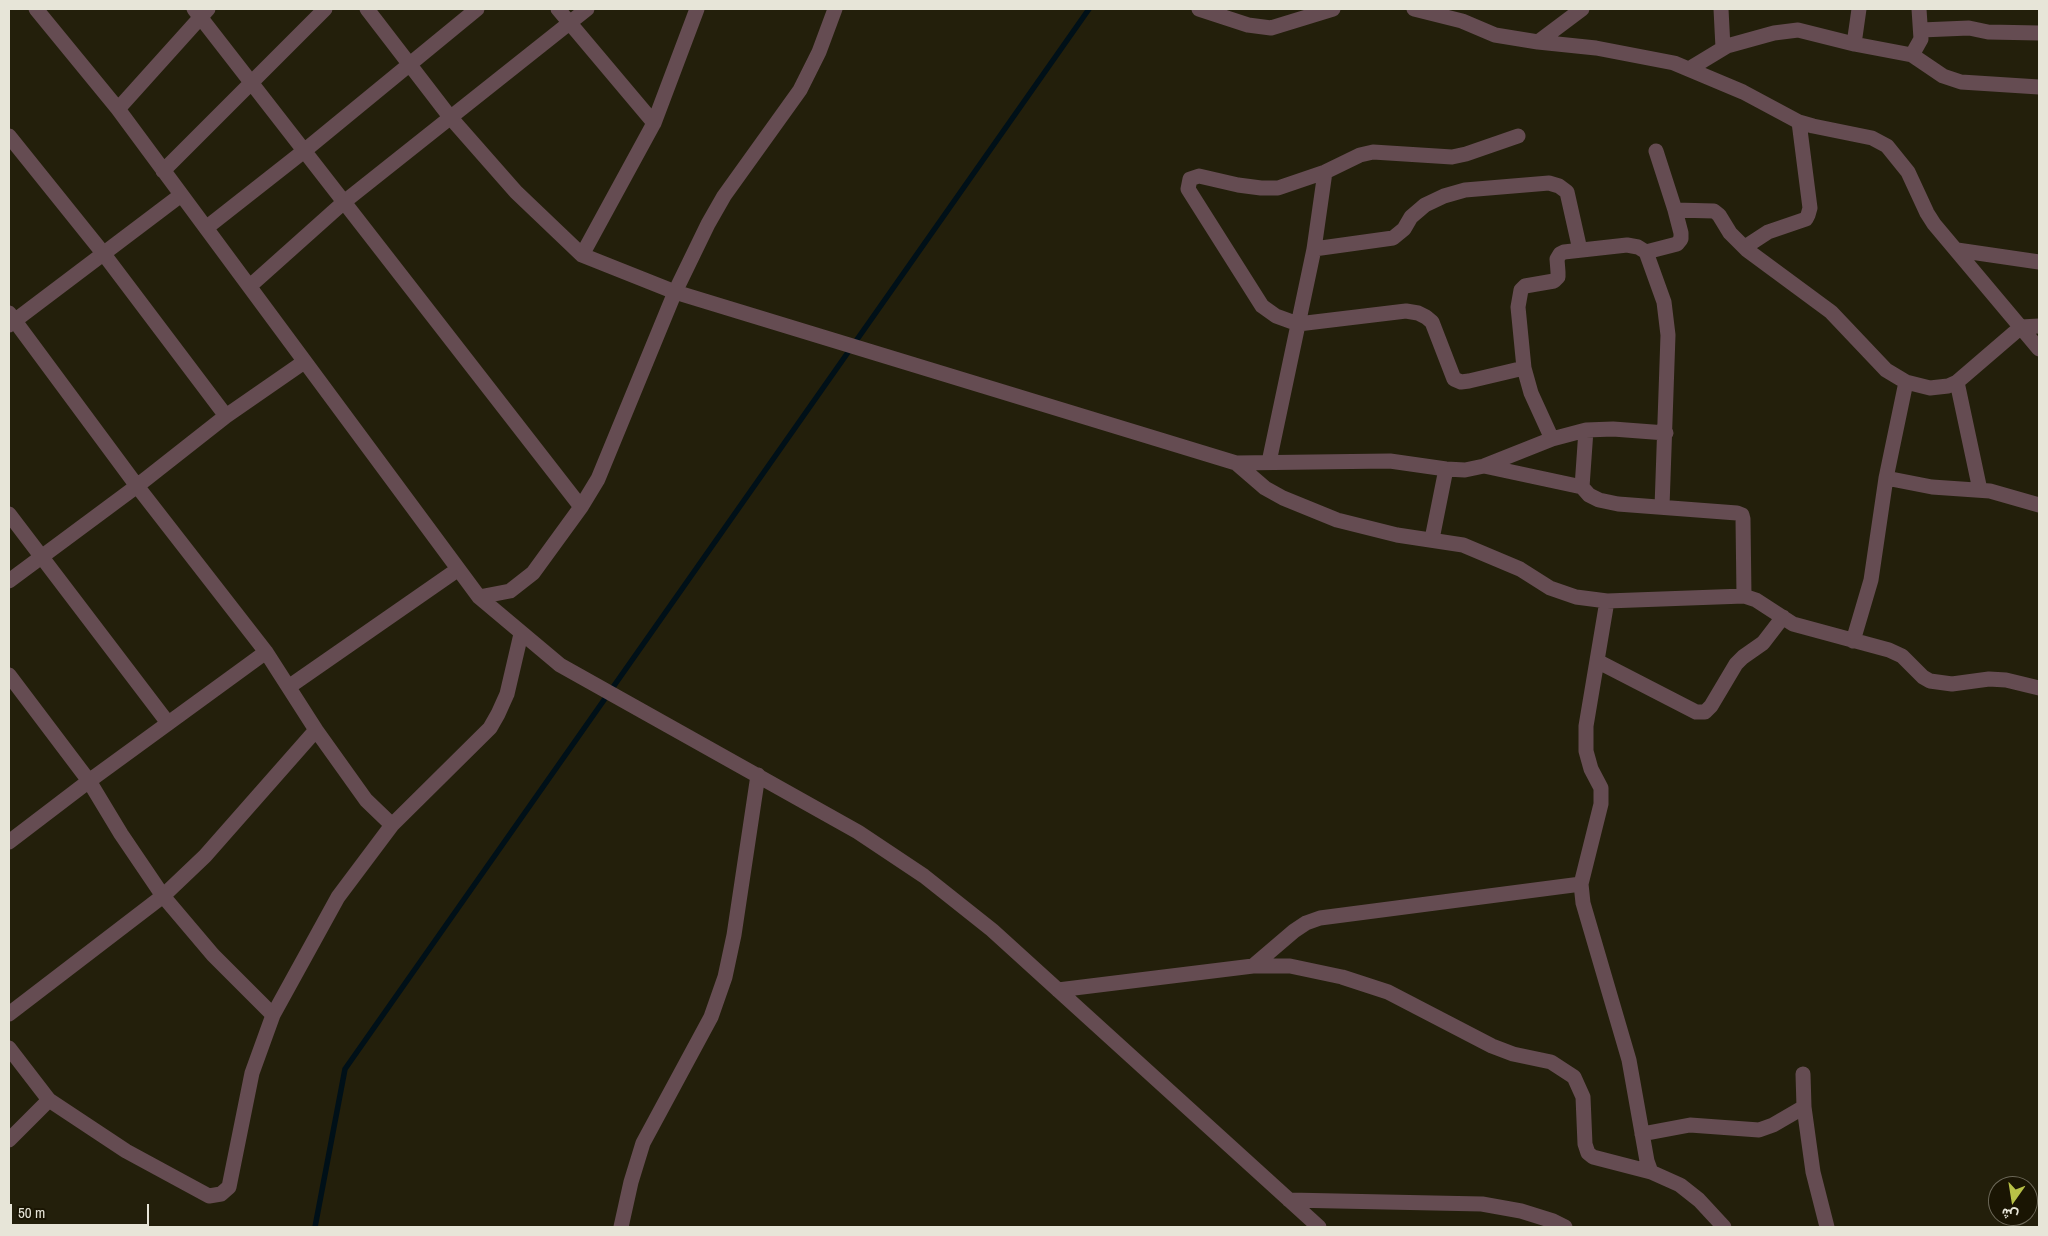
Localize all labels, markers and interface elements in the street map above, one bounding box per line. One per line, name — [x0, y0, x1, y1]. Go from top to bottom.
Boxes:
north arrow — [1988, 1176, 2038, 1226]
scale bar — [12, 1194, 151, 1226]
text: 50 m — [18, 1202, 45, 1223]
text: ش — [2000, 1204, 2020, 1225]

